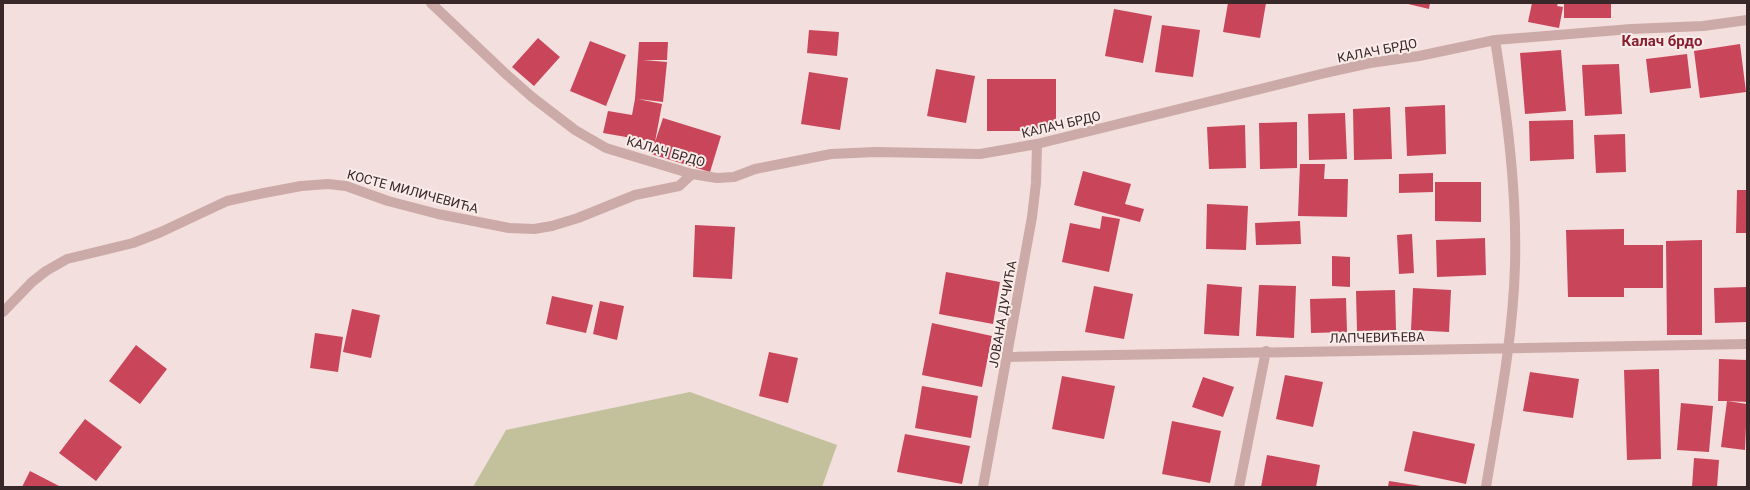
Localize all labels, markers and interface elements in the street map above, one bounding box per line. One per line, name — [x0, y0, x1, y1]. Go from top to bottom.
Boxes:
district label: Калач брдо — [1622, 32, 1702, 50]
street label: КАЛАЧ БРДО — [1336, 35, 1418, 66]
street label: КАЛАЧ БРДО — [1020, 108, 1102, 141]
street label: КАЛАЧ БРДО — [625, 133, 707, 170]
street label: КОСТЕ МИЛИЧЕВИЋА — [346, 167, 481, 216]
street label: ЈОВАНА ДУЧИЋА — [986, 259, 1019, 369]
street label: ЛАПЧЕВИЋЕВА — [1329, 329, 1425, 346]

